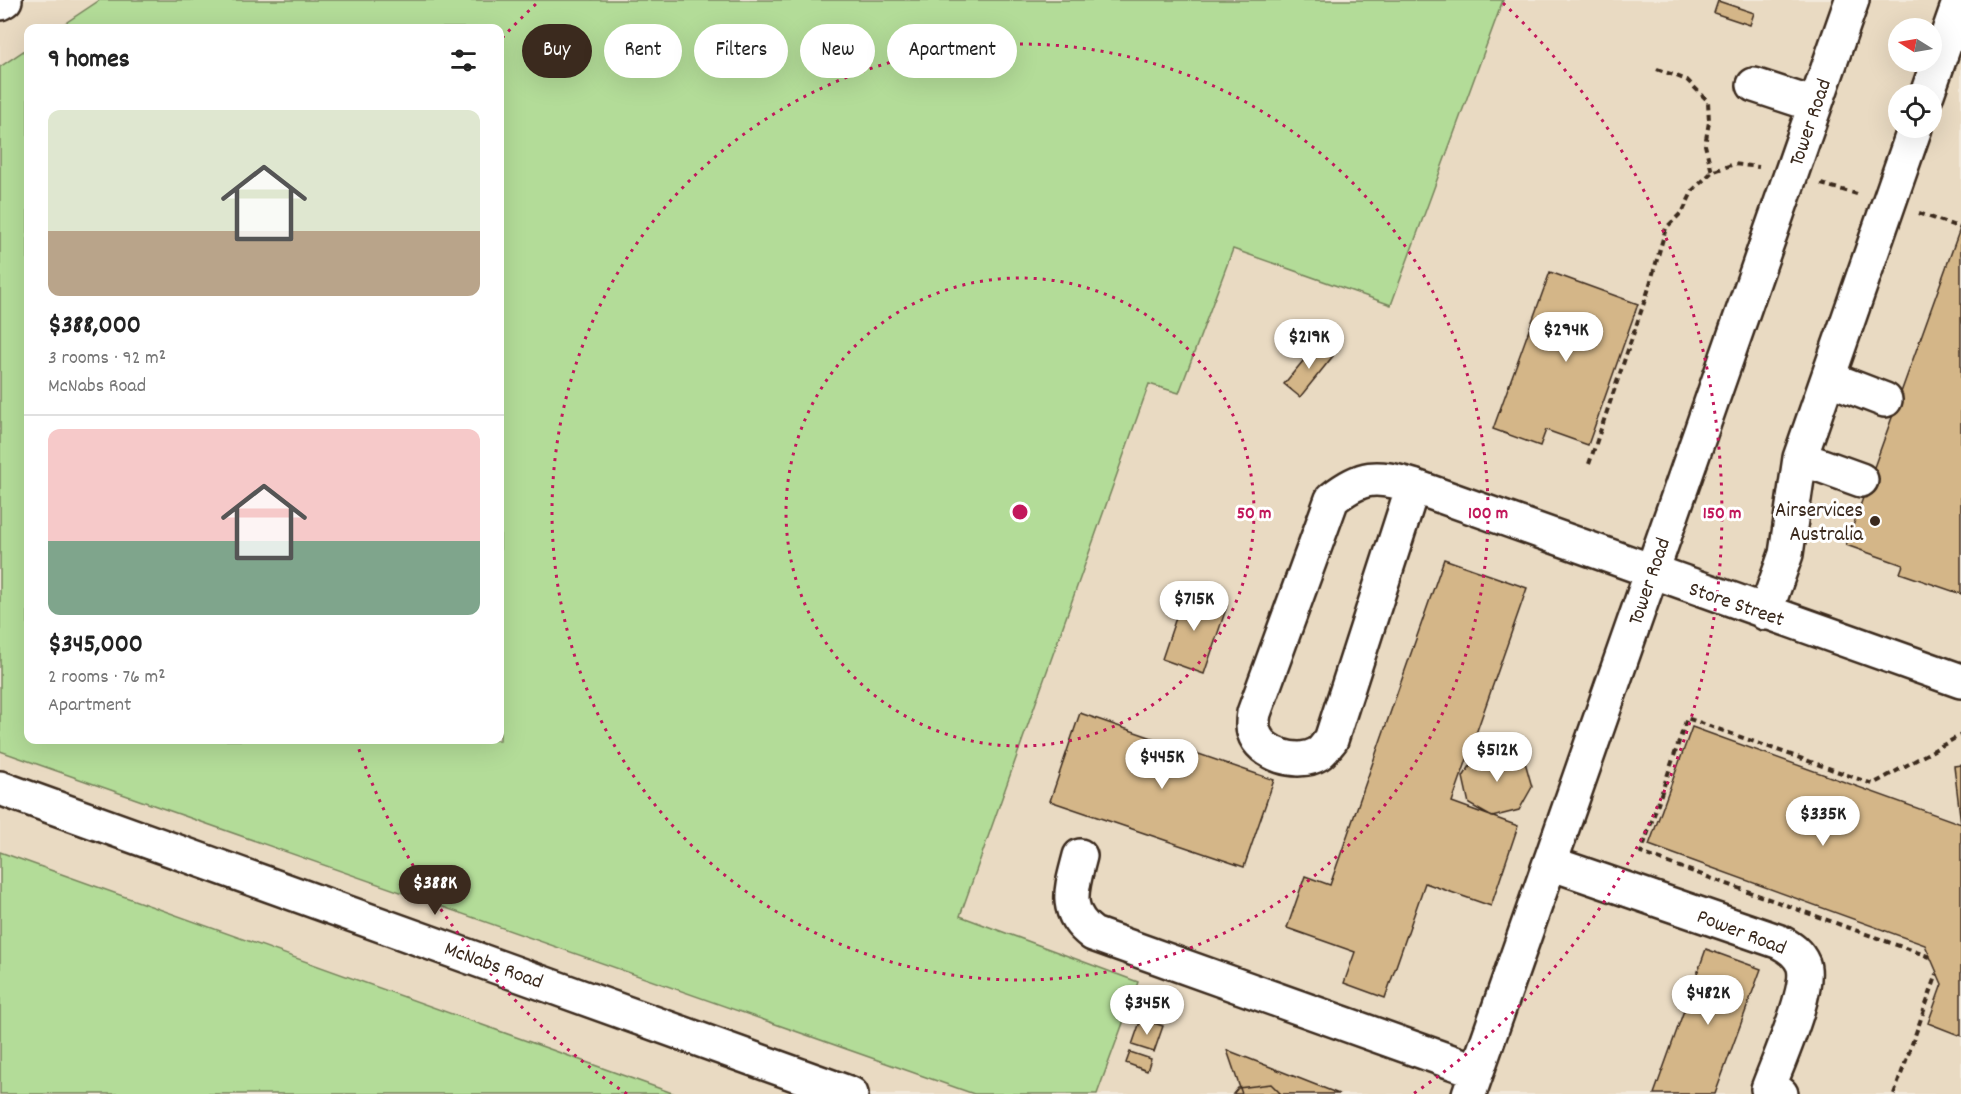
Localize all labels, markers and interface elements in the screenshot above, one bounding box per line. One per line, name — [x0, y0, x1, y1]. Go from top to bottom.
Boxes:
north arrow — [1888, 18, 1942, 72]
map controls — [1888, 18, 1942, 138]
chip: Buy — [522, 24, 592, 78]
chip: Rent — [604, 24, 682, 78]
chip: Filters — [694, 24, 788, 78]
chip: New — [800, 24, 875, 78]
chip: Apartment — [887, 24, 1017, 78]
text: 9 homes — [48, 42, 130, 79]
icon: filters — [447, 44, 480, 77]
street label: Tower Road — [1783, 75, 1841, 171]
button: locate — [1888, 84, 1942, 138]
icon: home — [210, 149, 318, 257]
text: $388,000 — [48, 308, 141, 345]
pin: $294K — [1524, 312, 1608, 363]
text: $294K — [1543, 317, 1589, 345]
pin: $219K — [1267, 319, 1351, 370]
text: $219K — [1288, 324, 1330, 352]
text: 3 rooms · 92 m² — [48, 345, 166, 373]
text: McNabs Road — [48, 373, 146, 401]
icon: home — [210, 468, 318, 576]
place label: Airservices Australia — [1775, 497, 1864, 551]
centre of rings — [1010, 502, 1030, 522]
text: 50 m — [1237, 502, 1271, 527]
text: 100 m — [1468, 502, 1508, 527]
text: 150 m — [1703, 502, 1741, 527]
marker: Airservices Australia — [1868, 514, 1882, 528]
street label: Tower Road — [1622, 534, 1680, 630]
street label: Store Street — [1684, 576, 1788, 636]
pin: $715K — [1152, 581, 1236, 632]
text: $715K — [1174, 586, 1214, 614]
text: $345,000 — [48, 627, 143, 664]
text: 2 rooms · 76 m² — [48, 664, 166, 692]
text: Apartment — [48, 692, 131, 720]
pin: $512K — [1455, 732, 1539, 783]
text: $512K — [1476, 737, 1518, 765]
pin: $445K — [1120, 739, 1204, 790]
text: $445K — [1139, 744, 1185, 772]
pin: $335K — [1781, 796, 1865, 847]
text: $335K — [1800, 801, 1846, 829]
pin: $388K — [393, 865, 477, 916]
text: $388K — [413, 870, 457, 898]
street label: Power Road — [1692, 903, 1790, 965]
street label: McNabs Road — [439, 935, 546, 999]
pin: $482K — [1666, 975, 1750, 1026]
text: $482K — [1686, 980, 1730, 1008]
pin: $345K — [1105, 985, 1189, 1036]
text: $345K — [1124, 990, 1170, 1018]

